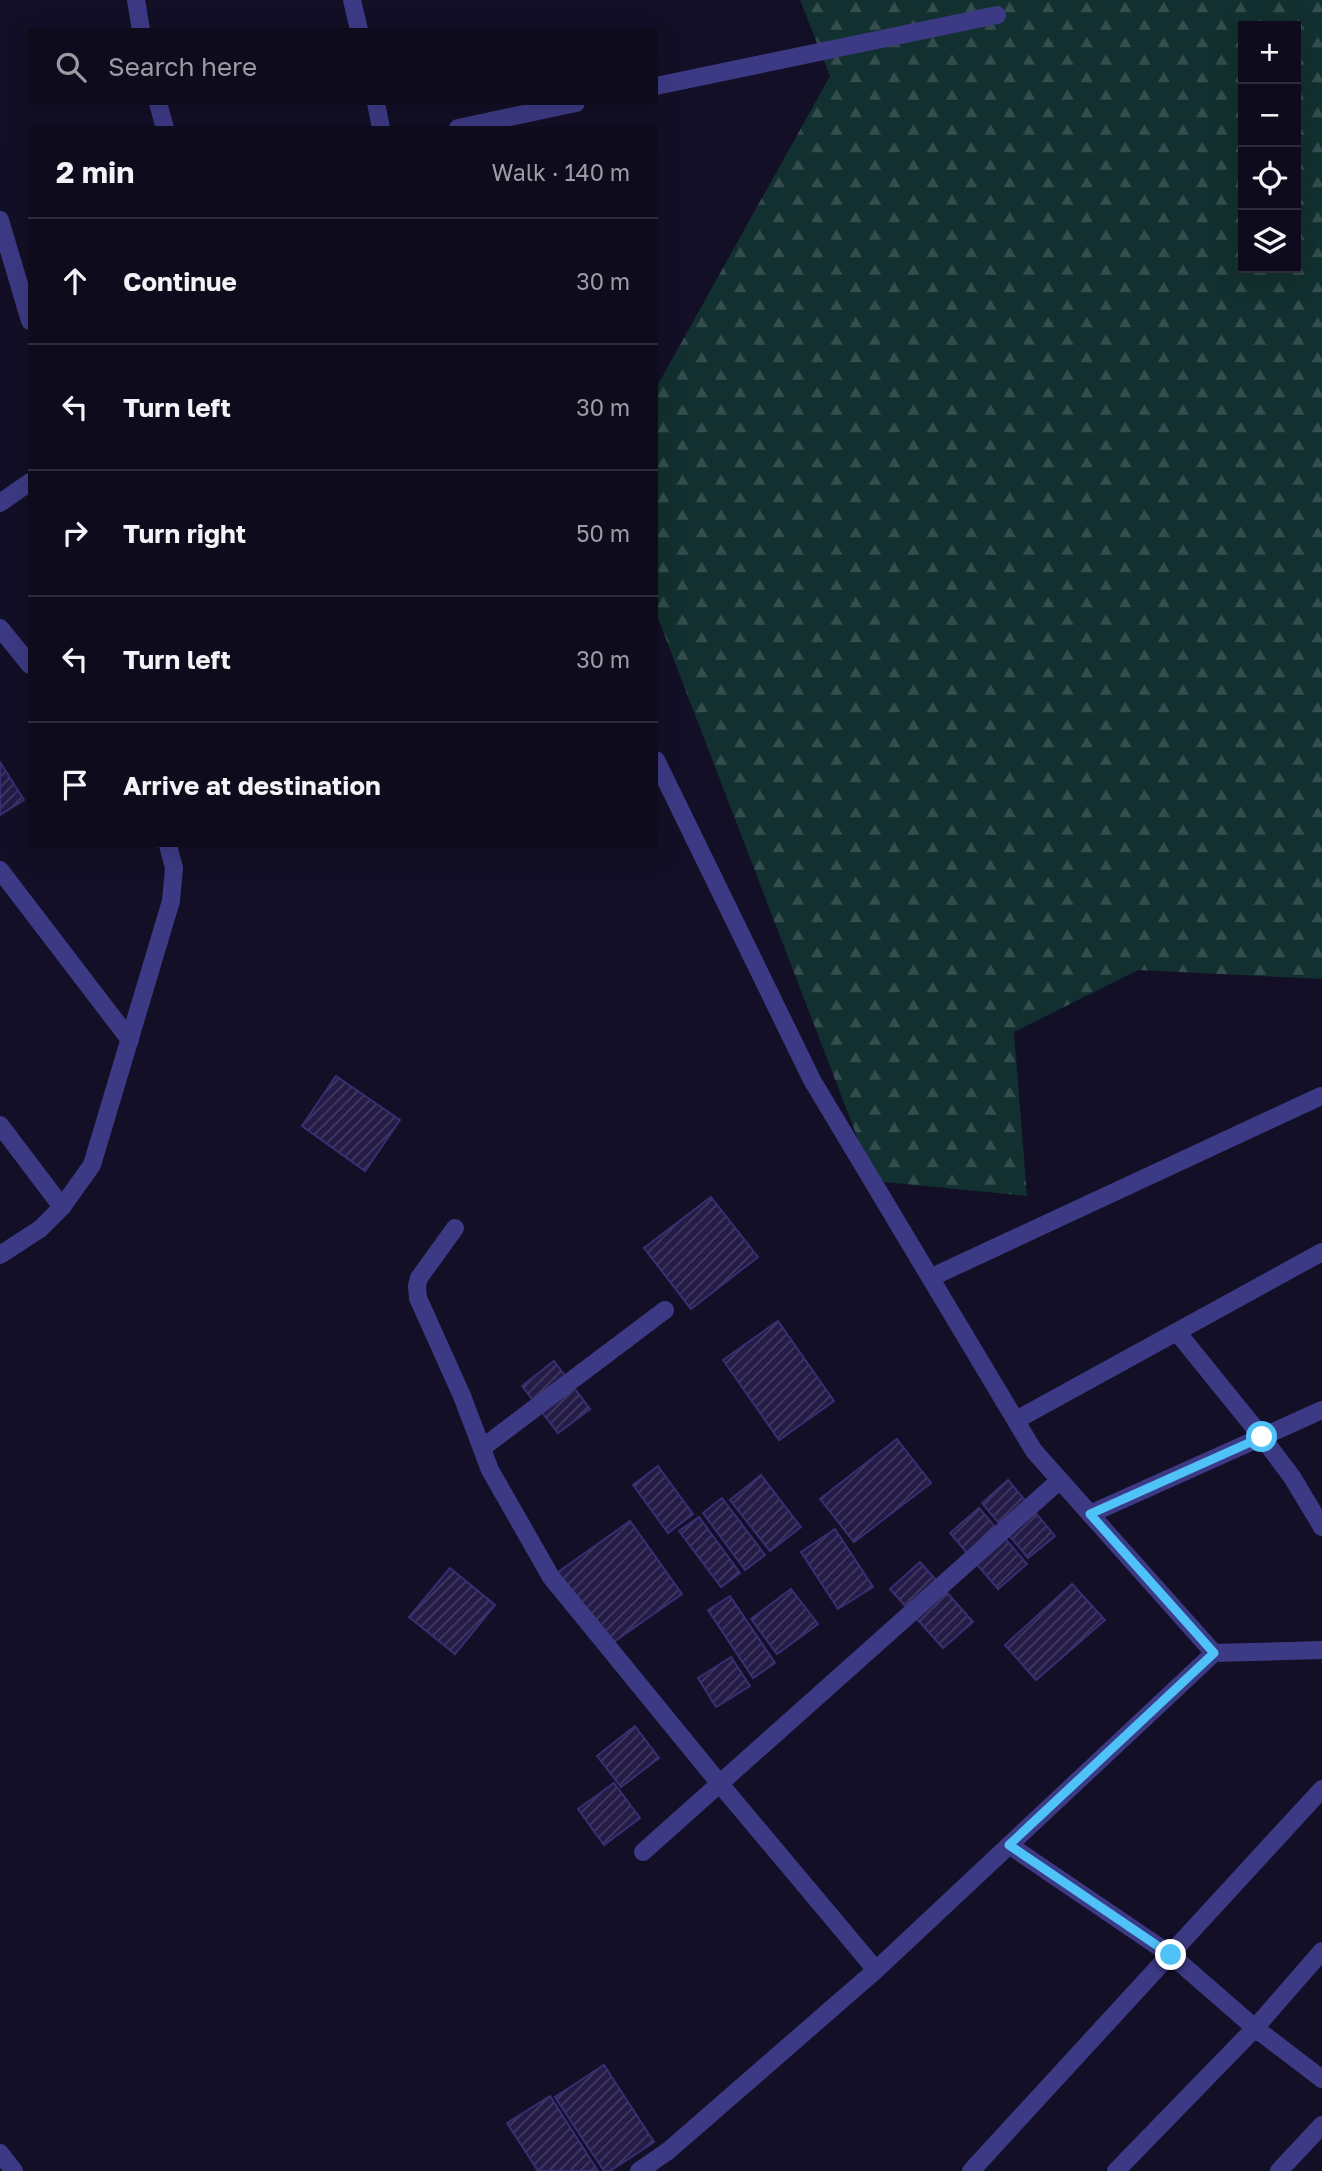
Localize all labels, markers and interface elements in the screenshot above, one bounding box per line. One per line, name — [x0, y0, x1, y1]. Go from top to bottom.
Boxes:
map controls — [1238, 21, 1301, 273]
button: + — [1238, 21, 1301, 84]
search box — [28, 28, 658, 105]
icon: search — [52, 48, 90, 86]
text: Search here — [108, 51, 257, 82]
button: − — [1238, 84, 1301, 147]
button: locate — [1238, 147, 1301, 210]
text: 2 min — [56, 154, 134, 190]
text: Walk · 140 m — [492, 158, 630, 186]
button: layers — [1238, 210, 1301, 273]
icon: ahead — [56, 262, 94, 300]
text: Continue — [123, 266, 237, 297]
text: 30 m — [576, 267, 630, 295]
icon: left — [56, 388, 94, 426]
text: Turn left — [123, 392, 231, 423]
text: 30 m — [576, 393, 630, 421]
icon: right — [56, 514, 94, 552]
text: Turn right — [123, 518, 246, 549]
text: 50 m — [576, 519, 630, 547]
icon: left — [56, 640, 94, 678]
text: Turn left — [123, 644, 231, 675]
text: 30 m — [576, 645, 630, 673]
icon: arrive — [56, 766, 94, 804]
text: Arrive at destination — [123, 770, 381, 801]
route start — [1246, 1421, 1277, 1452]
route end — [1155, 1939, 1186, 1970]

